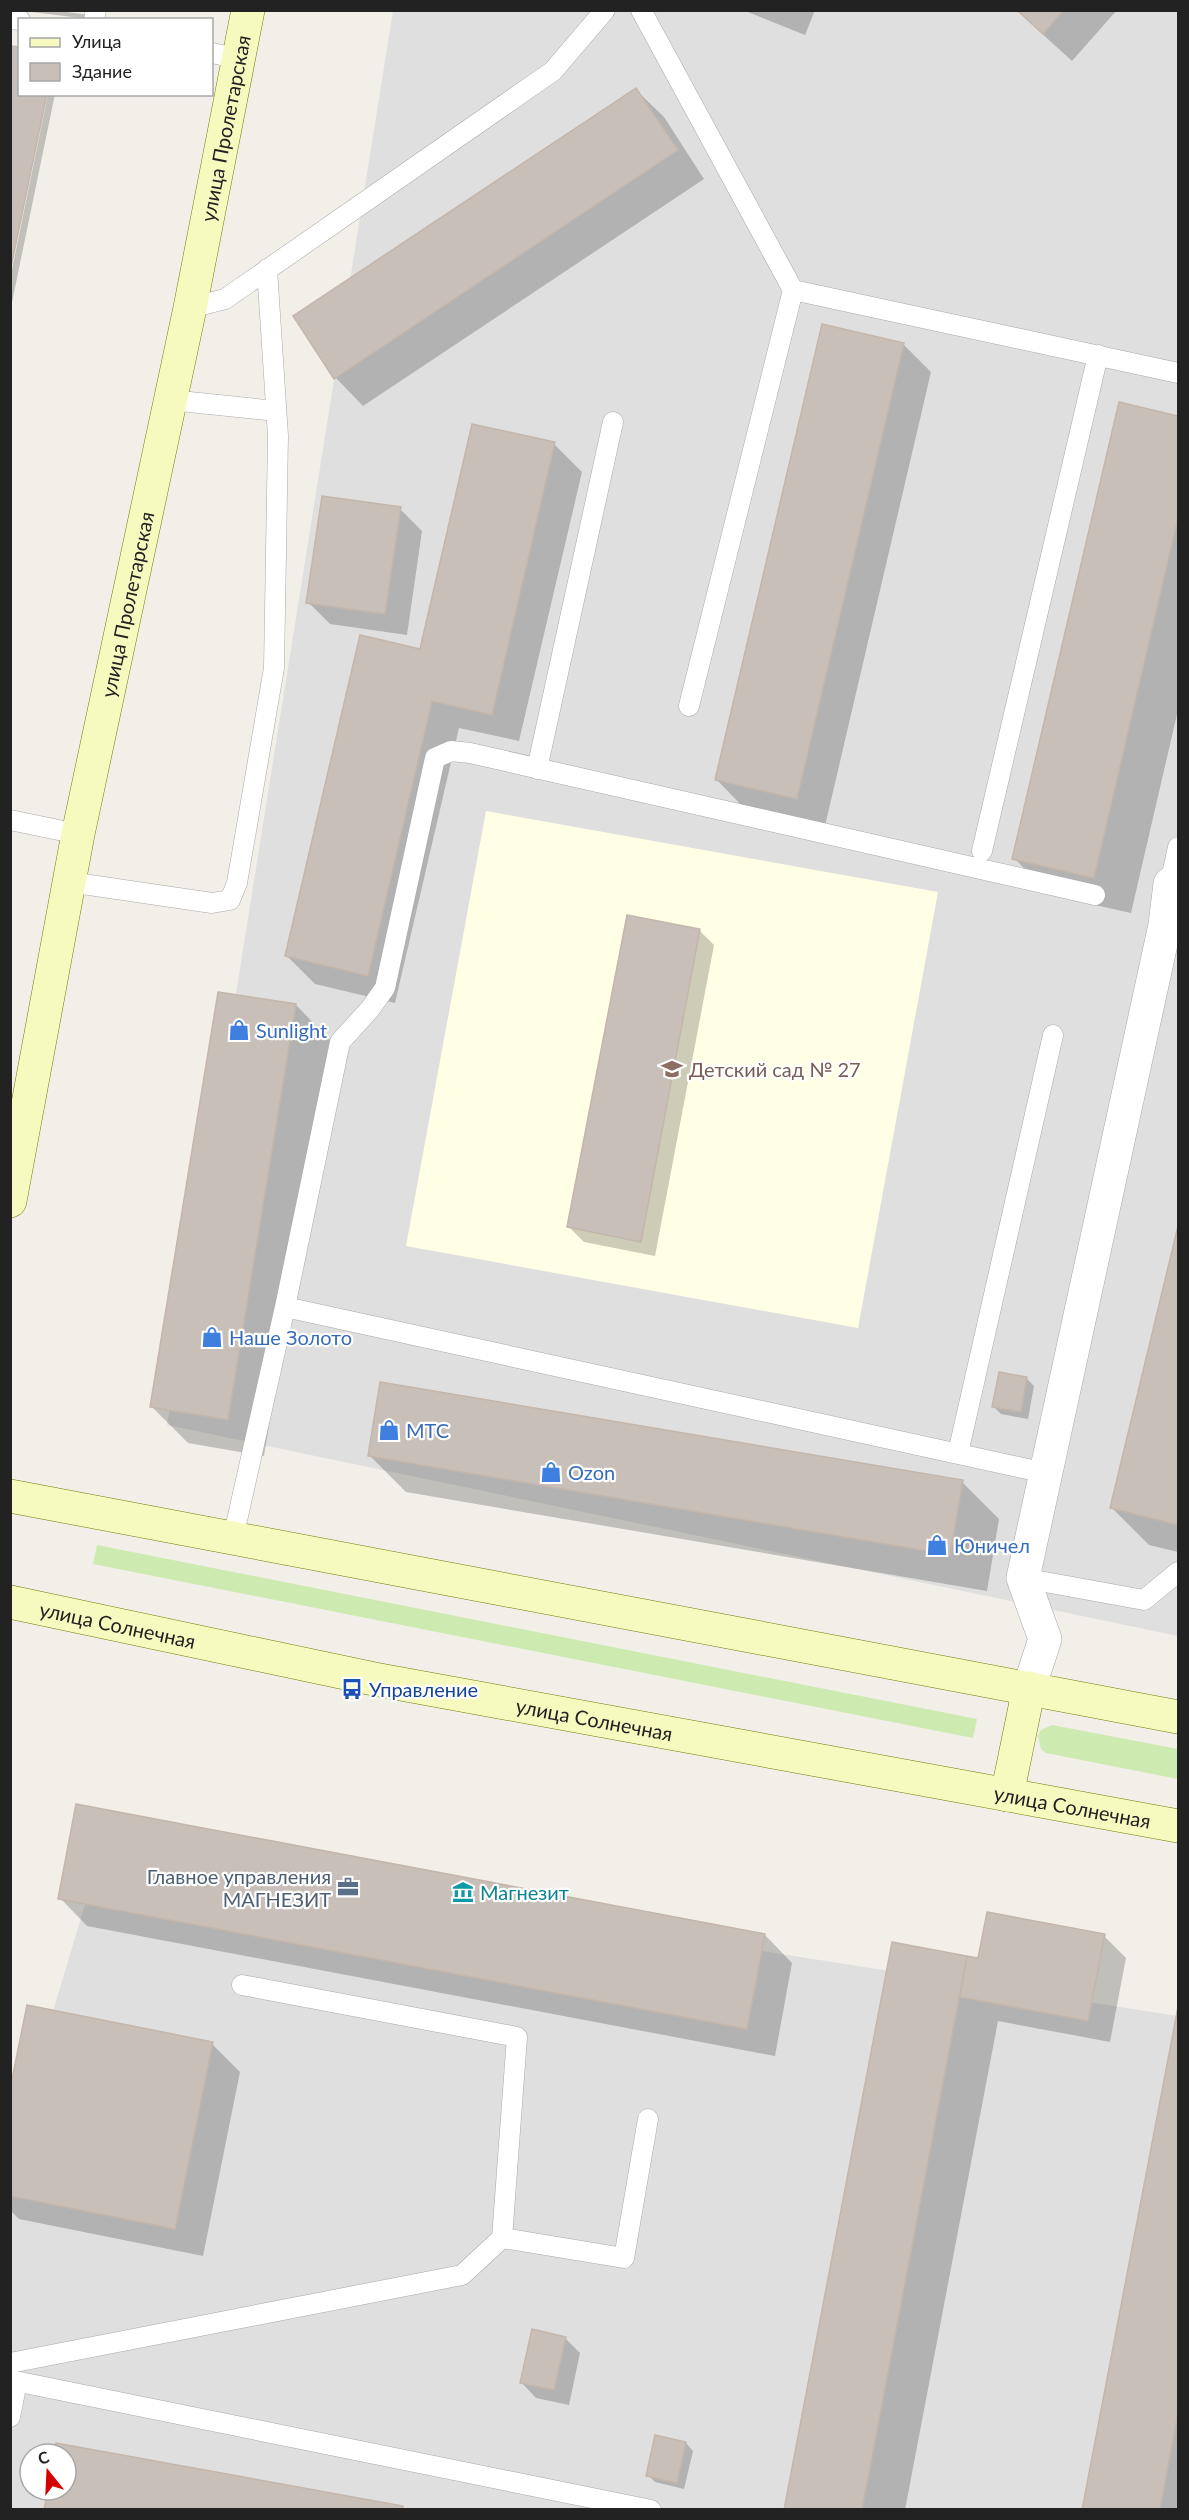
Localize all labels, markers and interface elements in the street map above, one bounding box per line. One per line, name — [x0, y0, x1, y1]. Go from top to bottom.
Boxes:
legend — [18, 18, 213, 96]
text: Улица — [72, 30, 122, 52]
street label: улица Пролетарская — [195, 33, 255, 224]
text: Здание — [72, 60, 132, 82]
street label: улица Пролетарская — [95, 509, 158, 700]
shop icon: Sunlight — [227, 1018, 251, 1042]
place label: Sunlight — [256, 1018, 327, 1042]
school or university icon: Детский сад № 27 — [660, 1057, 684, 1081]
place label: Детский сад № 27 — [689, 1057, 861, 1081]
shop icon: Наше Золото — [200, 1325, 224, 1349]
place label: Наше Золото — [229, 1325, 352, 1349]
shop icon: МТС — [377, 1418, 401, 1442]
place label: МТС — [406, 1418, 449, 1442]
shop icon: Ozon — [539, 1460, 563, 1484]
place label: Ozon — [568, 1460, 615, 1484]
shop icon: Юничел — [925, 1533, 949, 1557]
place label: Юничел — [954, 1533, 1030, 1557]
street label: улица Солнечная — [37, 1597, 198, 1653]
bus stop icon: Управление — [340, 1677, 364, 1701]
place label: Управление — [369, 1677, 478, 1701]
street label: улица Солнечная — [514, 1693, 675, 1745]
street label: улица Солнечная — [992, 1781, 1153, 1833]
place label: Главное управления МАГНЕЗИТ — [147, 1864, 331, 1911]
office icon: Главное управления МАГНЕЗИТ — [336, 1875, 360, 1899]
museum icon: Магнезит — [451, 1880, 475, 1904]
place label: Магнезит — [480, 1880, 569, 1904]
north arrow — [18, 2442, 78, 2502]
text: С — [35, 2446, 52, 2468]

